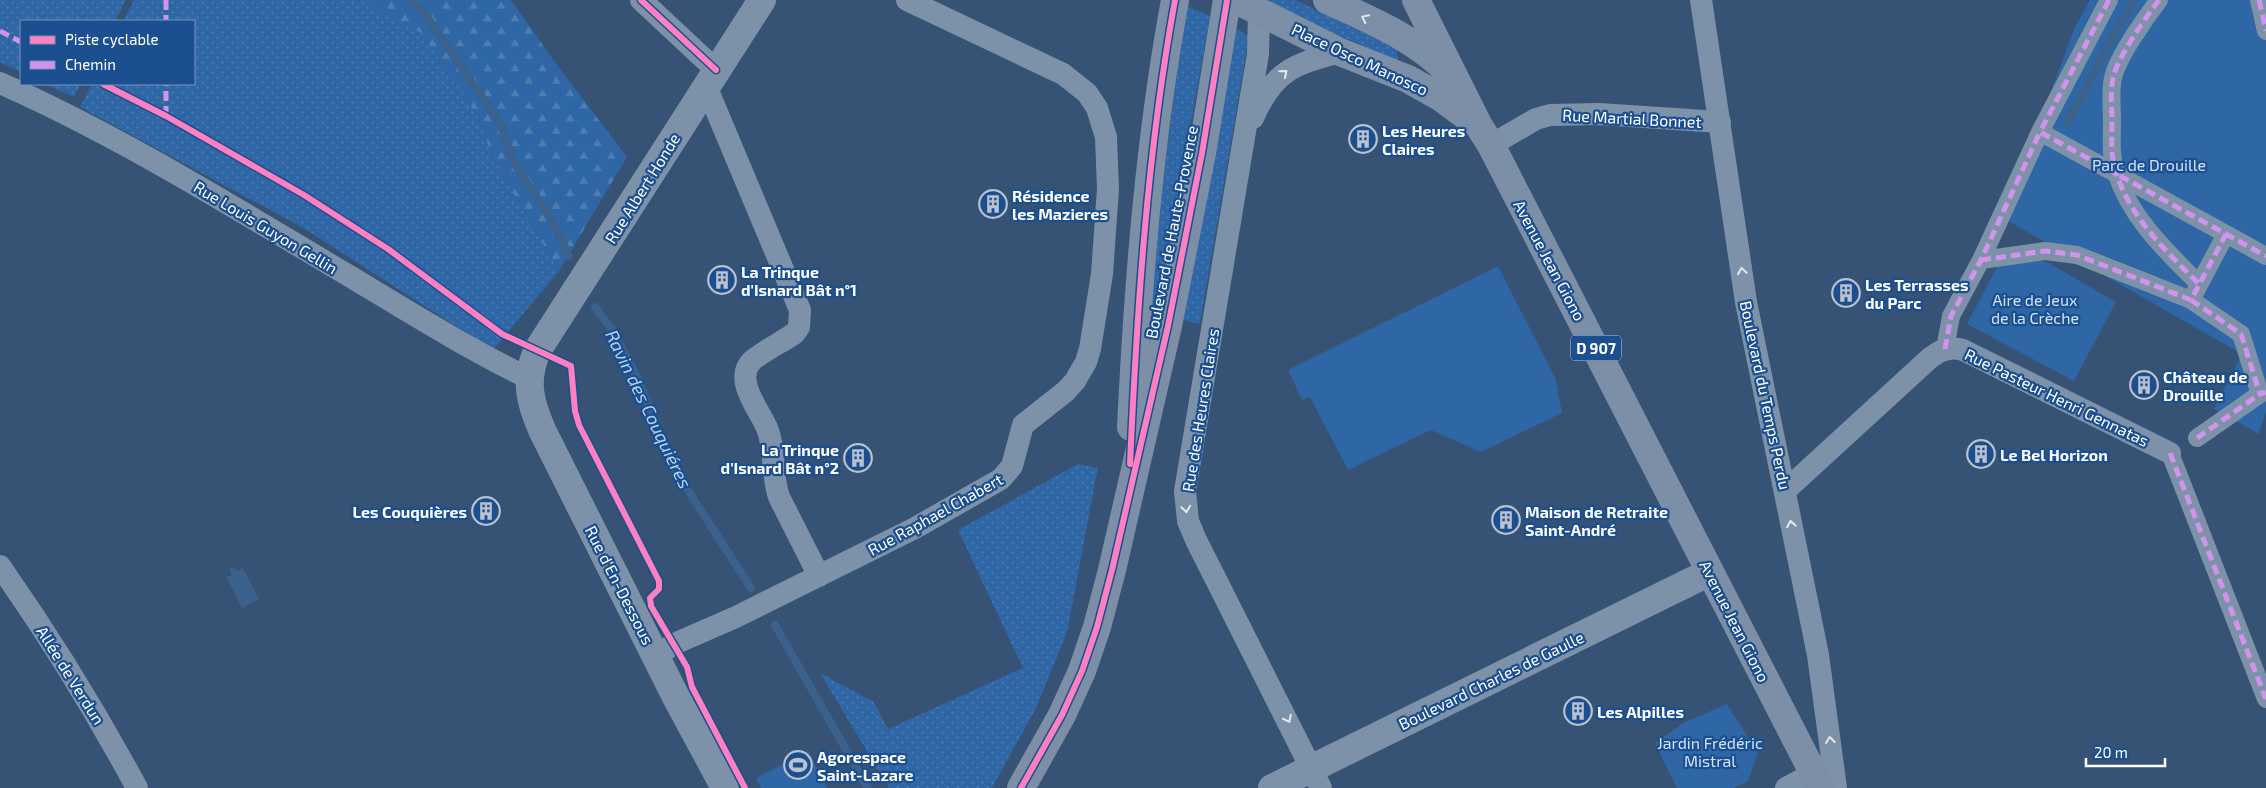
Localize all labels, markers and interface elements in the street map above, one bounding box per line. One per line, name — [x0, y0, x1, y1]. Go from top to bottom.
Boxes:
one-way arrow — [1361, 14, 1370, 24]
street label: Place Osco Manosco — [1289, 19, 1431, 99]
legend — [20, 20, 195, 85]
text: Piste cyclable — [65, 30, 159, 48]
text: Chemin — [65, 55, 116, 73]
one-way arrow — [1279, 70, 1288, 79]
street label: Rue Martial Bonnet — [1562, 105, 1702, 131]
place label: Les Heures Claires — [1382, 121, 1465, 158]
street label: Boulevard de Haute-Provence — [1141, 124, 1201, 340]
building icon: Les Heures Claires — [1348, 124, 1378, 154]
street label: Rue Albert Honde — [601, 129, 683, 247]
park label: Parc de Drouille — [2092, 155, 2206, 174]
street label: Rue Louis Guyon Gellin — [191, 177, 341, 277]
place label: Résidence les Mazieres — [1012, 186, 1108, 223]
building icon: Résidence les Mazieres — [978, 189, 1008, 219]
street label: Avenue Jean Giono — [1510, 196, 1590, 324]
place label: La Trinque d'Isnard Bât n°1 — [741, 262, 857, 299]
building icon: La Trinque d'Isnard Bât n°1 — [707, 265, 737, 295]
one-way arrow — [1737, 266, 1747, 275]
place label: Les Terrasses du Parc — [1865, 275, 1969, 312]
building icon: Les Terrasses du Parc — [1831, 278, 1861, 308]
park label: Aire de Jeux de la Crèche — [1991, 290, 2079, 327]
street label: Boulevard du Temps Perdu — [1737, 299, 1795, 491]
water label: Ravin des Couquiéres — [601, 326, 697, 492]
street label: Rue des Heures Claires — [1178, 327, 1222, 493]
road number: D 907 — [1571, 336, 1621, 360]
street label: Rue Pasteur Henri Gennatas — [1962, 344, 2152, 450]
place label: Château de Drouille — [2163, 367, 2247, 404]
building icon: Château de Drouille — [2129, 370, 2159, 400]
building icon: Le Bel Horizon — [1966, 439, 1996, 469]
place label: La Trinque d'Isnard Bât n°2 — [721, 440, 839, 477]
building icon: La Trinque d'Isnard Bât n°2 — [843, 443, 873, 473]
place label: Le Bel Horizon — [2000, 445, 2108, 464]
street label: Rue Raphael Chabert — [864, 469, 1006, 559]
building icon: Les Couquières — [471, 496, 501, 526]
place label: Les Couquières — [352, 502, 467, 521]
place label: Maison de Retraite Saint-André — [1525, 502, 1668, 539]
building icon: Maison de Retraite Saint-André — [1491, 505, 1521, 535]
one-way arrow — [1180, 506, 1191, 514]
one-way arrow — [1787, 520, 1797, 529]
street label: Rue d'En-Dessous — [582, 522, 658, 648]
street label: Avenue Jean Giono — [1696, 557, 1774, 685]
street label: Allée de Verdun — [33, 622, 109, 728]
street label: Boulevard Charles de Gaulle — [1395, 627, 1587, 733]
building icon: Les Alpilles — [1563, 696, 1593, 726]
place label: Les Alpilles — [1597, 702, 1684, 721]
one-way arrow — [1282, 714, 1292, 723]
park label: Jardin Frédéric Mistral — [1657, 733, 1763, 770]
one-way arrow — [1826, 735, 1836, 744]
scale bar — [2086, 736, 2165, 768]
text: 20 m — [2094, 743, 2128, 761]
place label: Agorespace Saint-Lazare — [817, 747, 914, 784]
sports icon: Agorespace Saint-Lazare — [783, 750, 813, 780]

